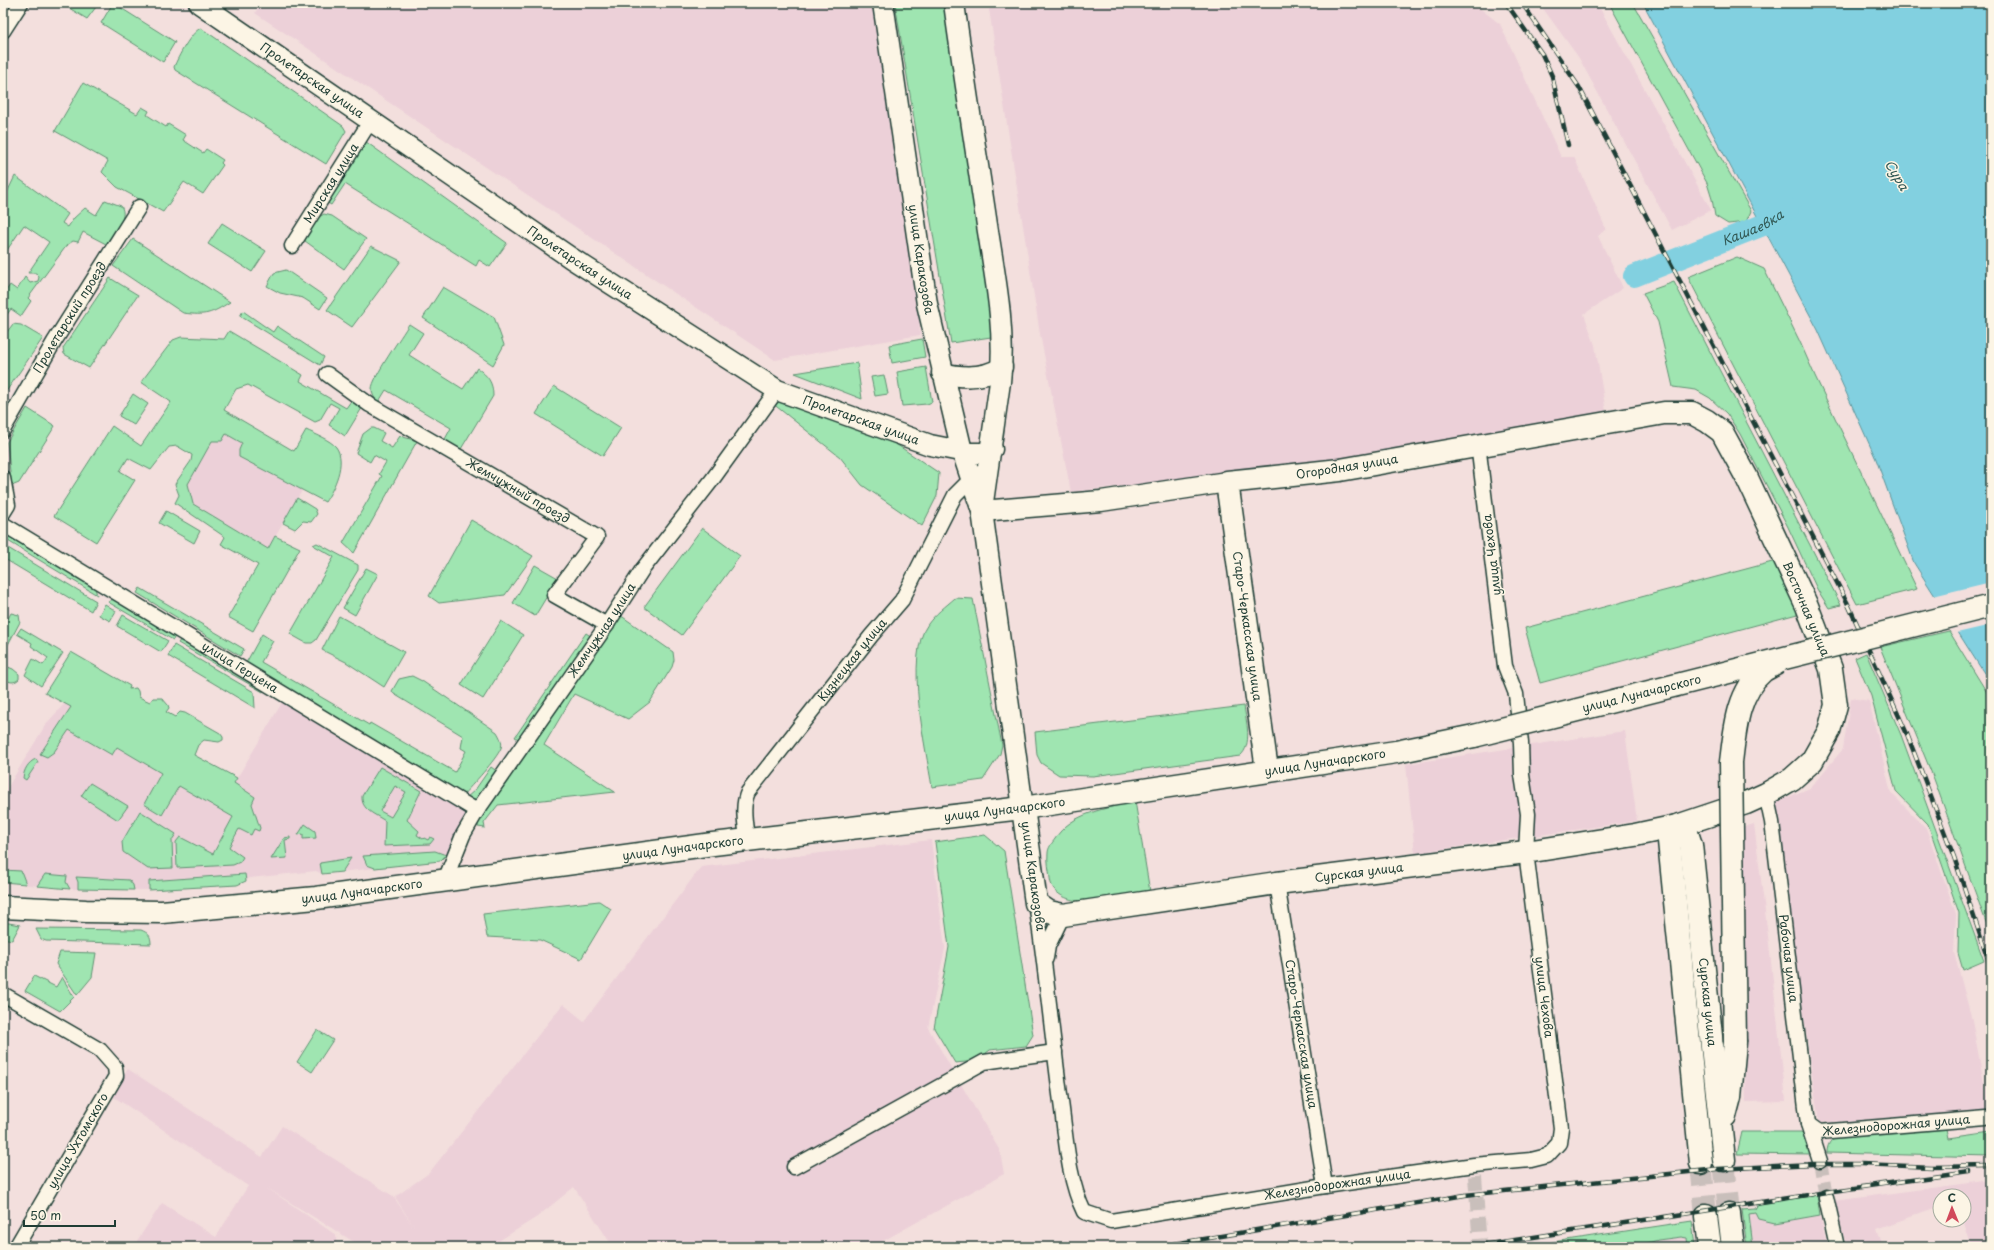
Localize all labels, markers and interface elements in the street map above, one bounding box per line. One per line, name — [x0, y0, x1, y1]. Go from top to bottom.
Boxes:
street label: Пролетарская улица — [257, 38, 369, 122]
street label: Мирская улица — [299, 139, 363, 226]
water label: Сура — [1881, 156, 1914, 194]
street label: улица Каракозова — [905, 203, 939, 316]
water label: Кашаевка — [1719, 204, 1787, 249]
street label: Пролетарская улица — [524, 221, 637, 303]
street label: Пролетарский проезд — [28, 258, 110, 376]
street label: Пролетарская улица — [801, 390, 923, 449]
street label: Огородная улица — [1295, 449, 1399, 483]
street label: Жемчужный проезд — [463, 453, 573, 527]
street label: улица Чехова — [1477, 513, 1505, 597]
street label: Старо-Черкасская улица — [1229, 550, 1267, 703]
street label: Восточная улица — [1779, 558, 1835, 659]
street label: Жемчужная улица — [563, 579, 640, 681]
street label: Кузнецкая улица — [813, 614, 891, 705]
street label: улица Герцена — [199, 636, 283, 697]
street label: улица Луначарского — [1580, 669, 1703, 716]
street label: улица Луначарского — [1263, 744, 1387, 780]
street label: улица Луначарского — [943, 792, 1067, 825]
street label: улица Каракозова — [1017, 820, 1051, 933]
street label: улица Луначарского — [621, 831, 745, 864]
street label: Сурская улица — [1313, 857, 1405, 886]
street label: улица Луначарского — [300, 874, 424, 907]
street label: Рабочая улица — [1775, 913, 1803, 1004]
street label: улица Чехова — [1531, 955, 1559, 1039]
street label: Сурская улица — [1695, 957, 1722, 1048]
street label: Старо-Черкасская улица — [1281, 958, 1323, 1110]
street label: улица Ухтомского — [42, 1089, 112, 1192]
street label: Железнодорожная улица — [1821, 1109, 1971, 1140]
street label: Железнодорожная улица — [1262, 1164, 1412, 1204]
north arrow — [1932, 1188, 1972, 1228]
text: С — [1948, 1189, 1956, 1206]
scale bar — [24, 1202, 115, 1228]
text: 50 m — [30, 1206, 61, 1224]

